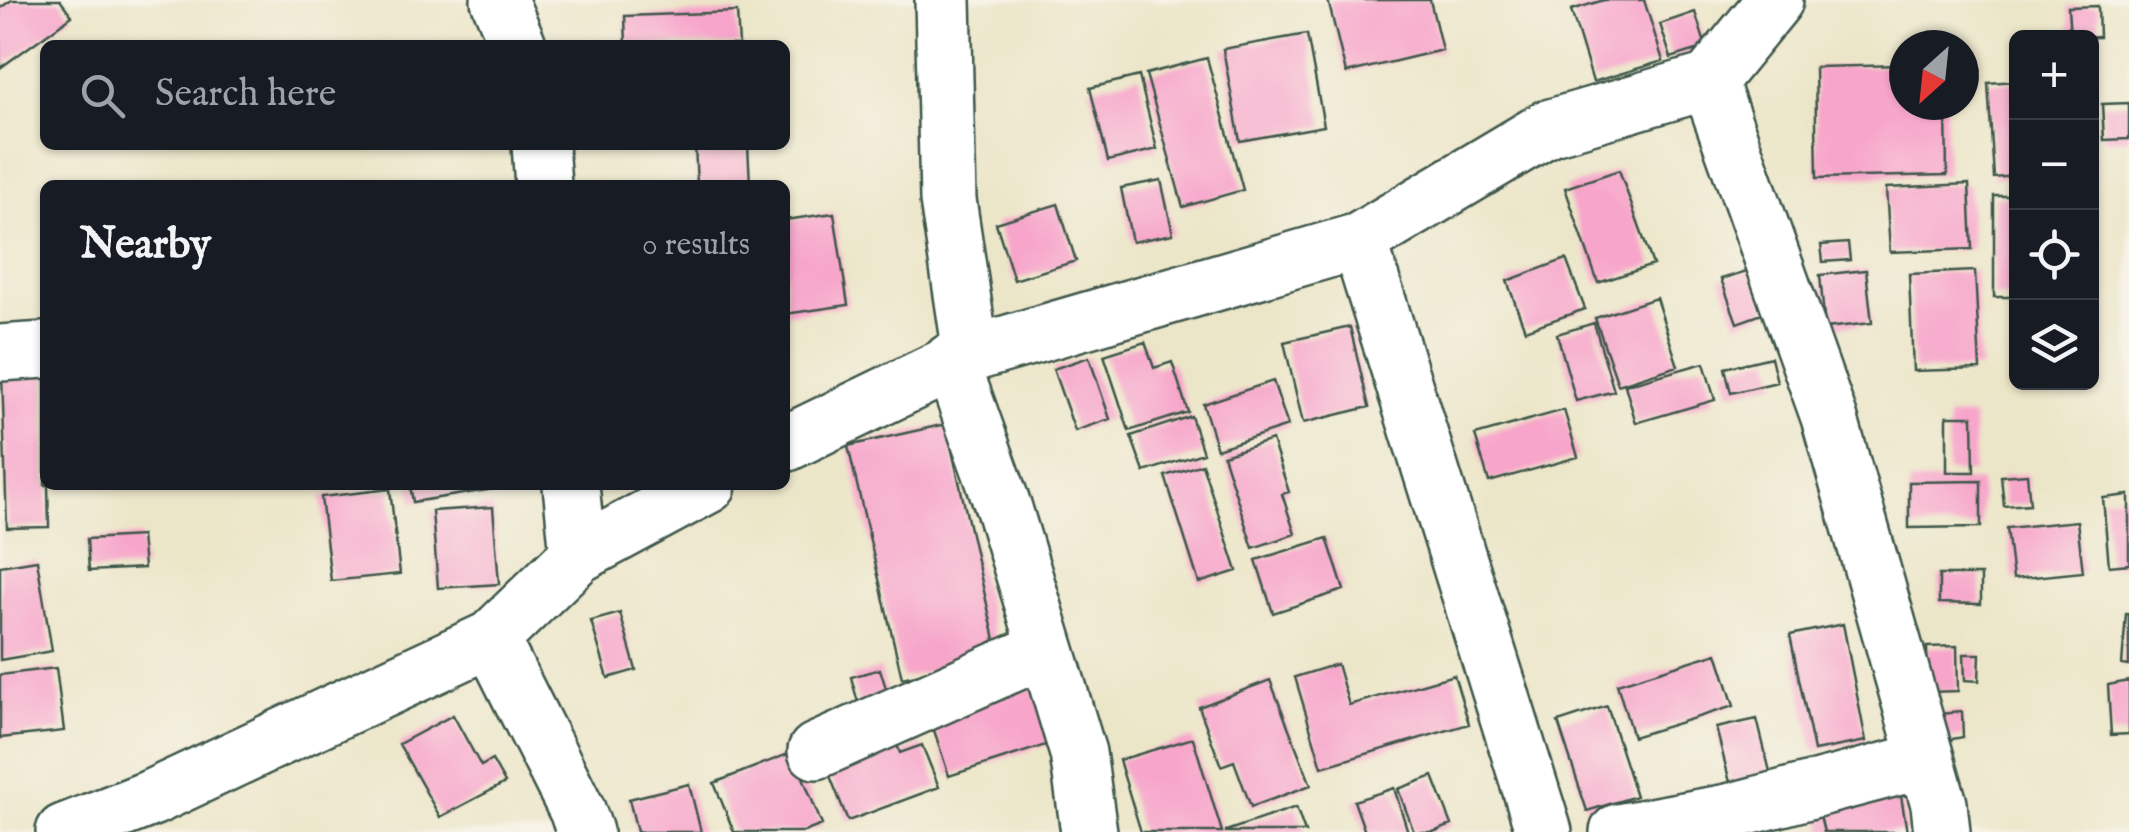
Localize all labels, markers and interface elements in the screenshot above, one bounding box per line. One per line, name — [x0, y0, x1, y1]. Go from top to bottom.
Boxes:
north arrow — [1889, 30, 1979, 120]
map controls — [2009, 30, 2099, 390]
button: + — [2009, 30, 2099, 120]
search box — [40, 40, 790, 150]
icon: search — [75, 68, 130, 123]
text: Search here — [155, 71, 336, 119]
button: − — [2009, 120, 2099, 210]
button: locate — [2009, 210, 2099, 300]
text: Nearby — [80, 219, 211, 272]
text: 0 results — [642, 225, 750, 266]
button: layers — [2009, 300, 2099, 390]

